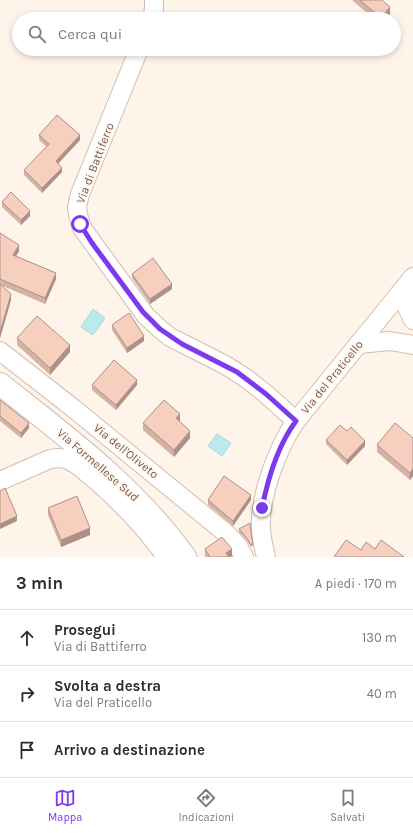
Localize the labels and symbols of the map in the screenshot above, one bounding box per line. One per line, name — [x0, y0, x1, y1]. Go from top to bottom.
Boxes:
street label: Via di Battiferro — [73, 121, 117, 205]
route start — [71, 215, 89, 233]
street label: Via del Praticello — [298, 337, 366, 417]
street label: Via dell'Oliveto — [91, 421, 161, 481]
street label: Via Formellese Sud — [54, 426, 142, 504]
route end — [253, 499, 271, 517]

